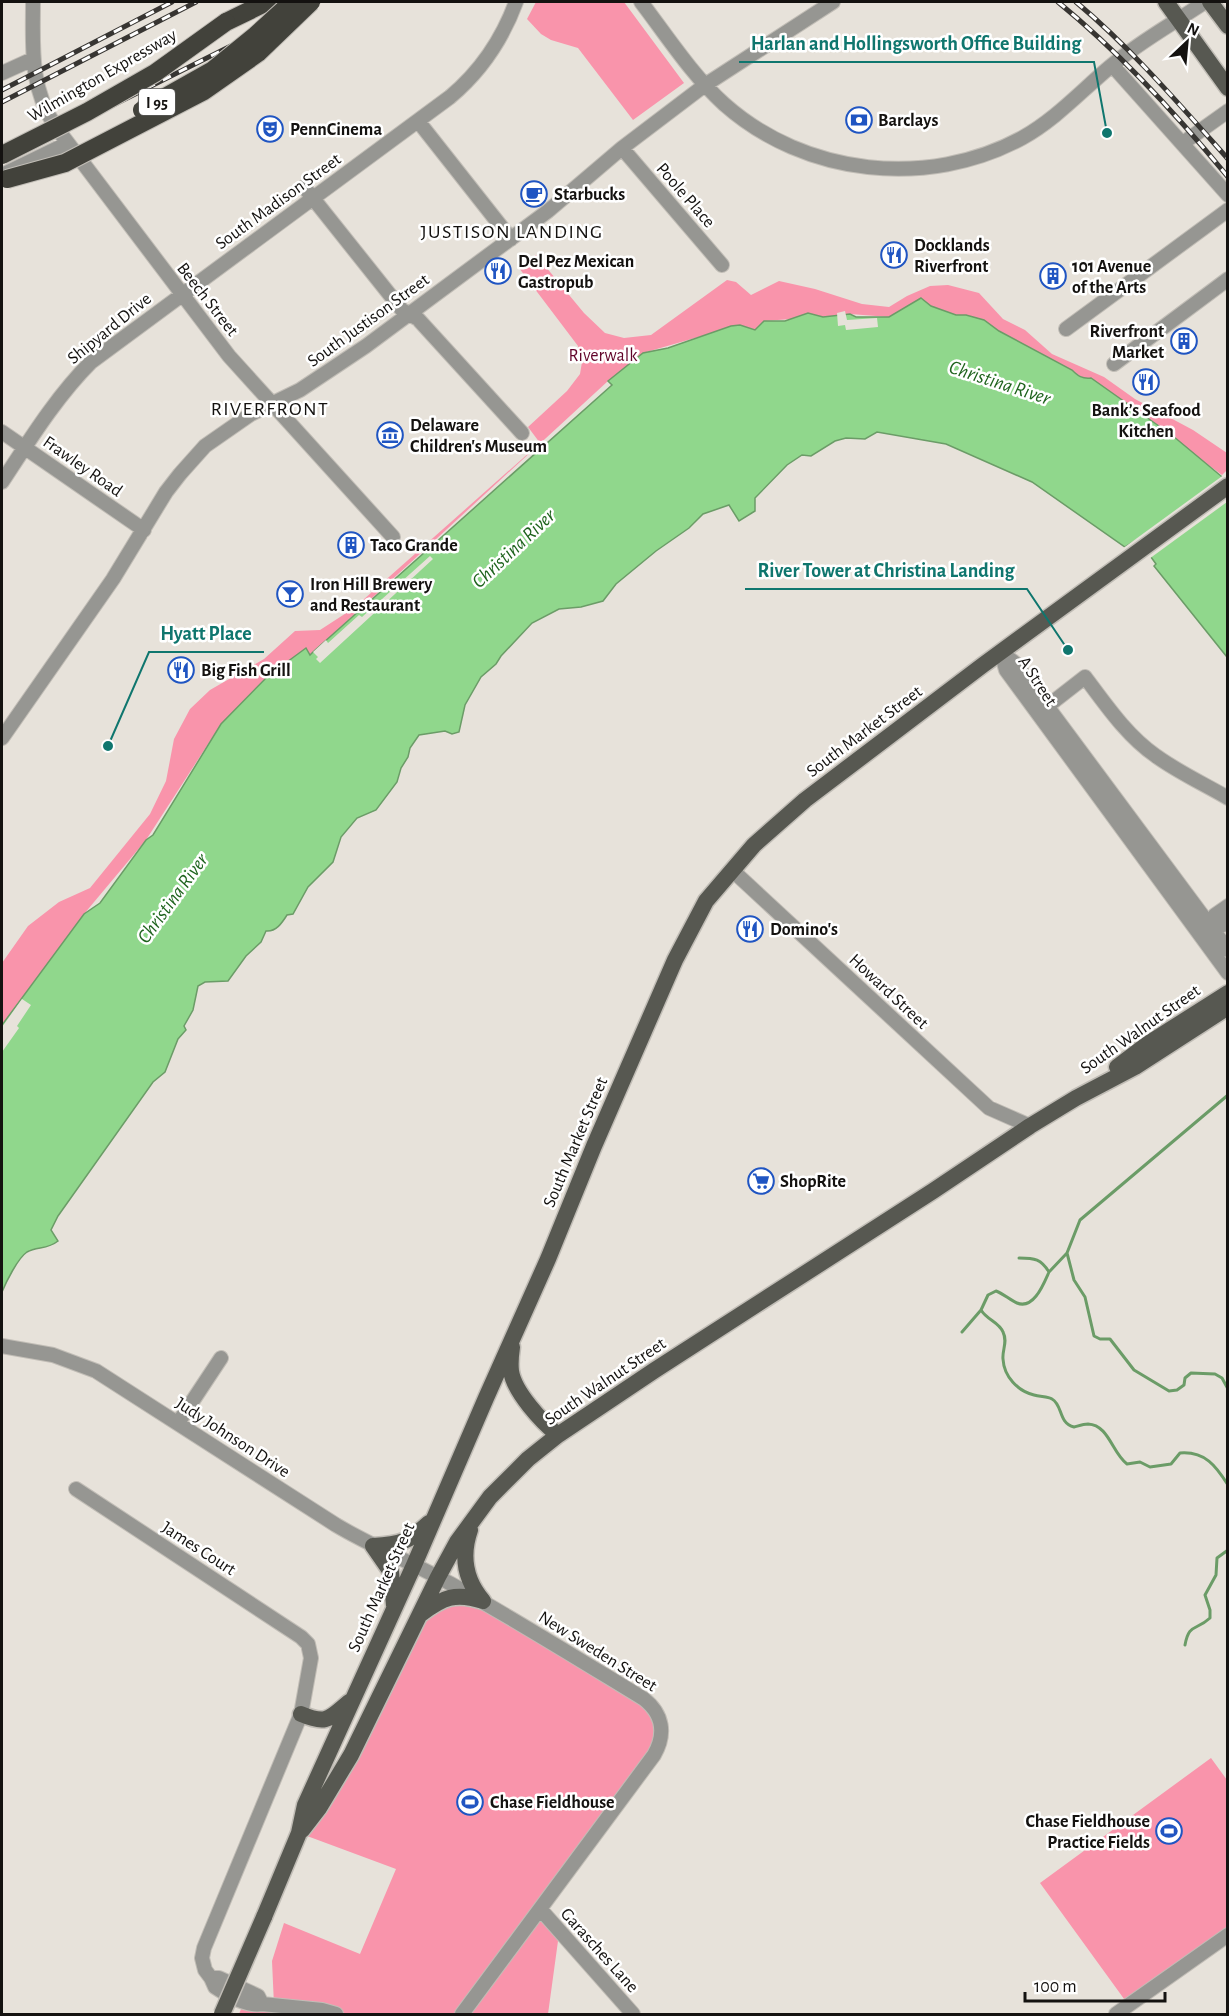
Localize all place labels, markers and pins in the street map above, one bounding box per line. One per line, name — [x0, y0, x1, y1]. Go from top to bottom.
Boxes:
callout: Harlan and Hollingsworth Office Building — [739, 24, 1094, 62]
bank icon: Barclays — [844, 105, 874, 135]
place label: Barclays — [878, 112, 938, 130]
theatre icon: PennCinema — [255, 114, 285, 144]
place label: PennCinema — [290, 121, 382, 139]
cafe icon: Starbucks — [519, 179, 549, 209]
place label: Starbucks — [554, 186, 625, 204]
place label: Docklands Riverfront — [914, 237, 990, 276]
restaurant icon: Docklands Riverfront — [879, 240, 909, 270]
place label: Del Pez Mexican Gastropub — [518, 253, 634, 292]
restaurant icon: Del Pez Mexican Gastropub — [483, 256, 513, 286]
place label: 101 Avenue of the Arts — [1072, 258, 1151, 297]
building icon: 101 Avenue of the Arts — [1038, 261, 1068, 291]
place label: Riverfront Market — [1090, 323, 1164, 362]
building icon: Riverfront Market — [1169, 326, 1199, 356]
restaurant icon: Bank’s Seafood Kitchen — [1131, 367, 1161, 397]
place label: Bank’s Seafood Kitchen — [1091, 402, 1201, 441]
place label: Delaware Children's Museum — [410, 417, 547, 456]
museum icon: Delaware Children's Museum — [375, 420, 405, 450]
building icon: Taco Grande — [336, 530, 366, 560]
place label: Taco Grande — [370, 537, 458, 555]
callout: River Tower at Christina Landing — [745, 551, 1027, 589]
place label: Iron Hill Brewery and Restaurant — [310, 576, 433, 615]
bar icon: Iron Hill Brewery and Restaurant — [275, 579, 305, 609]
callout: Hyatt Place — [149, 614, 264, 652]
restaurant icon: Big Fish Grill — [166, 655, 196, 685]
place label: Big Fish Grill — [201, 662, 291, 680]
restaurant icon: Domino's — [735, 914, 765, 944]
place label: Domino's — [770, 921, 838, 939]
supermarket icon: ShopRite — [746, 1166, 776, 1196]
place label: ShopRite — [780, 1173, 846, 1191]
sports icon: Chase Fieldhouse — [455, 1787, 485, 1817]
place label: Chase Fieldhouse — [490, 1794, 615, 1812]
place label: Chase Fieldhouse Practice Fields — [1025, 1813, 1150, 1852]
sports icon: Chase Fieldhouse Practice Fields — [1154, 1816, 1184, 1846]

